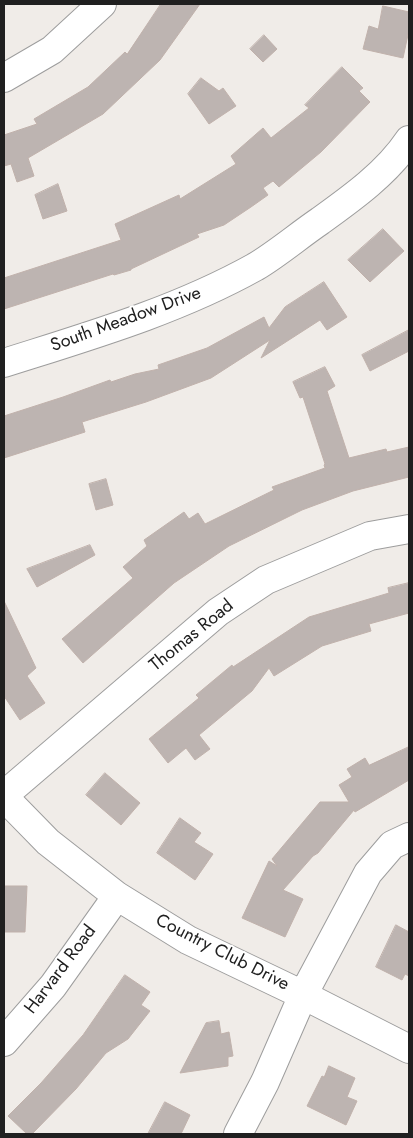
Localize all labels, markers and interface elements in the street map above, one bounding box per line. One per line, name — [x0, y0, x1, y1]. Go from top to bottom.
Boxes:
street label: South Meadow Drive — [48, 283, 204, 357]
street label: Thomas Road — [146, 596, 238, 676]
street label: Country Club Drive — [152, 910, 292, 996]
street label: Harvard Road — [21, 921, 101, 1019]

